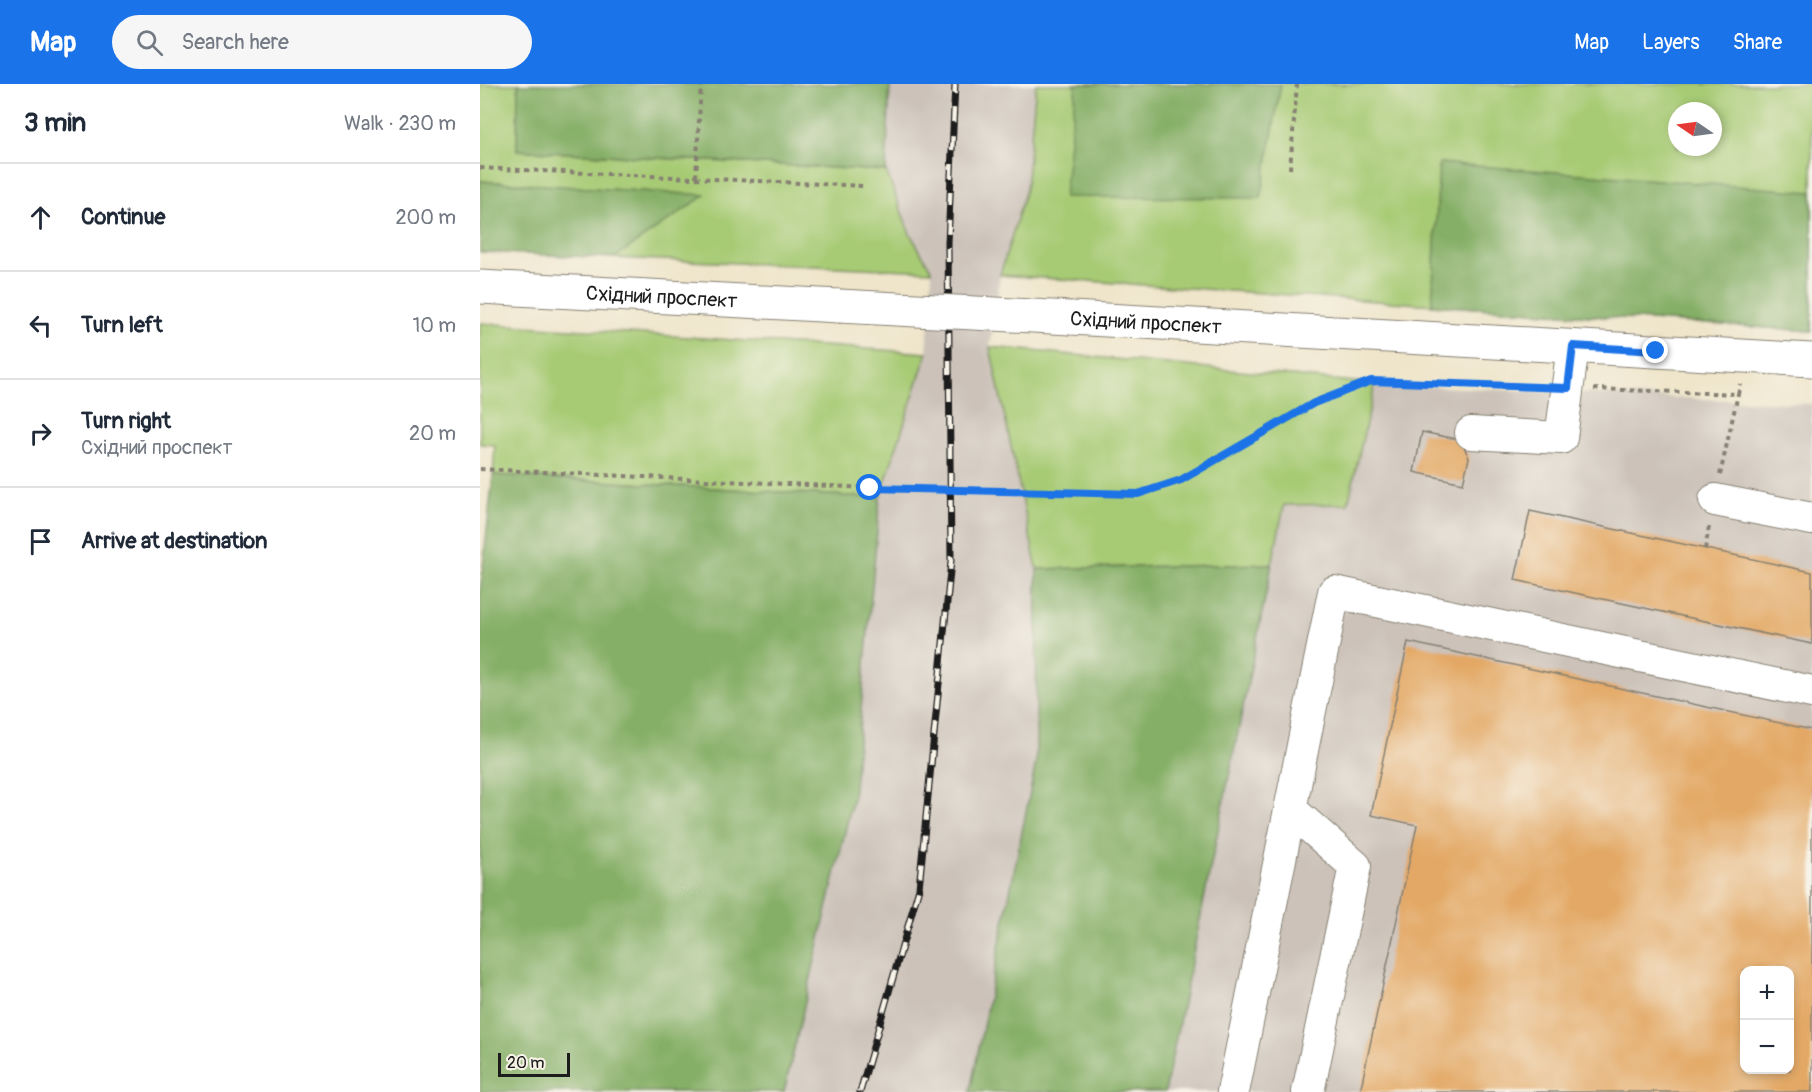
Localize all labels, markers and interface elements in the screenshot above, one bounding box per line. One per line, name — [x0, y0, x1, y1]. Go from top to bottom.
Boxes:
search box — [112, 15, 532, 69]
text: Map — [30, 25, 76, 60]
icon: search — [133, 26, 166, 59]
text: Search here — [181, 28, 289, 56]
text: Map — [1574, 29, 1609, 56]
text: Layers — [1642, 29, 1700, 56]
text: Share — [1733, 29, 1782, 56]
north arrow — [1668, 102, 1722, 156]
text: 3 min — [24, 107, 86, 139]
text: Walk · 230 m — [344, 111, 456, 136]
icon: ahead — [24, 201, 57, 234]
text: Continue — [81, 203, 165, 231]
text: 200 m — [395, 205, 456, 230]
street label: Східний проспект — [585, 280, 738, 313]
street label: Східний проспект — [1069, 305, 1222, 339]
icon: left — [24, 309, 57, 342]
text: Turn left — [81, 311, 163, 339]
text: 10 m — [412, 313, 456, 338]
route end — [1642, 337, 1668, 363]
text: Turn right — [81, 407, 171, 435]
icon: right — [24, 417, 57, 450]
text: 20 m — [409, 421, 456, 446]
text: Східний проспект — [81, 435, 233, 460]
route start — [856, 474, 882, 500]
icon: arrive — [24, 525, 57, 558]
text: Arrive at destination — [81, 527, 267, 555]
map controls — [1740, 966, 1794, 1074]
button: + — [1740, 966, 1794, 1020]
button: − — [1740, 1020, 1794, 1074]
scale bar — [498, 1050, 570, 1078]
text: 20 m — [507, 1053, 545, 1073]

